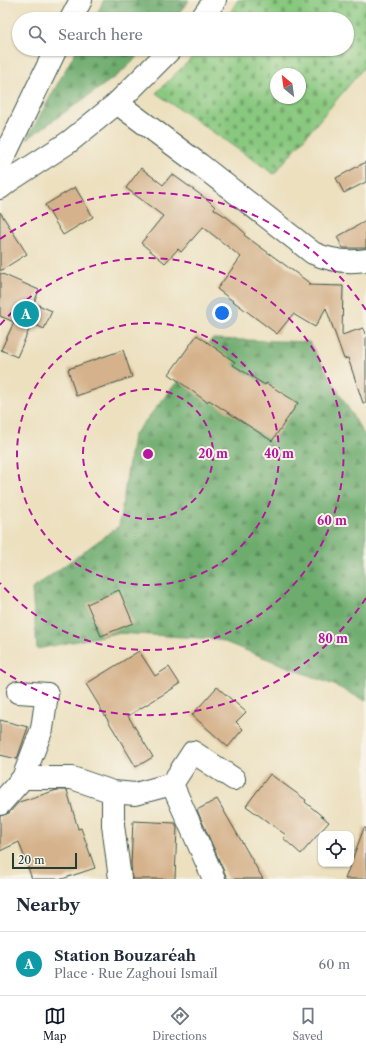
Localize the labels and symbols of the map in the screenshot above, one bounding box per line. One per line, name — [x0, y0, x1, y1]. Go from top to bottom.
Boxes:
north arrow — [270, 68, 306, 104]
pin: A — [13, 299, 39, 329]
your location — [212, 303, 232, 323]
text: 20 m — [198, 446, 228, 461]
text: 40 m — [264, 446, 294, 461]
centre of rings — [141, 447, 155, 461]
text: 60 m — [317, 513, 347, 528]
text: 80 m — [318, 631, 348, 646]
scale bar — [12, 851, 77, 870]

